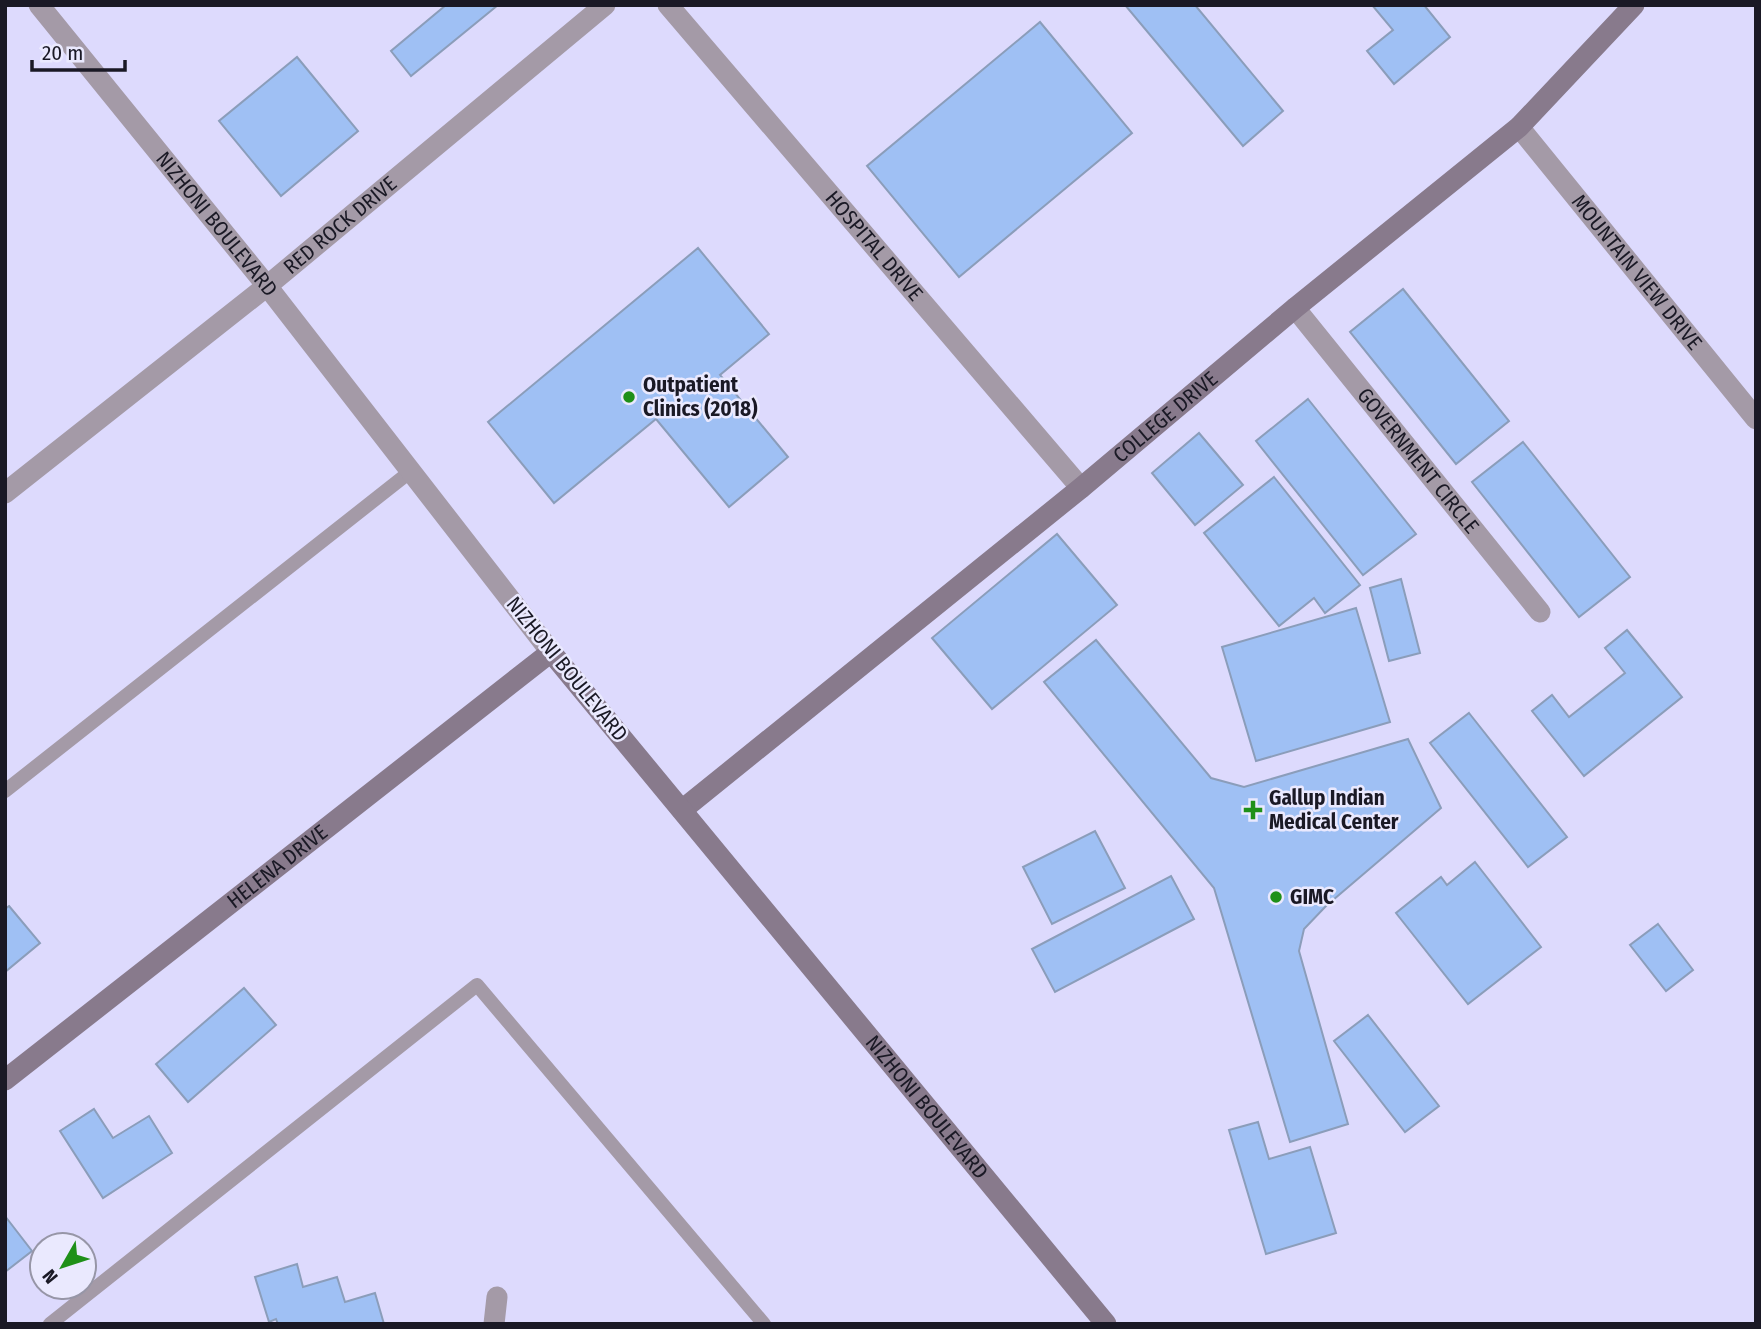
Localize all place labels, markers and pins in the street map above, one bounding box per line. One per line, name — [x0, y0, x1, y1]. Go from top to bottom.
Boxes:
place label: Outpatient Clinics (2018) — [643, 372, 757, 422]
marker: Outpatient Clinics (2018) — [621, 389, 637, 405]
place label: Gallup Indian Medical Center — [1269, 785, 1399, 835]
marker: Gallup Indian Medical Center — [1243, 800, 1263, 820]
place label: GIMC — [1290, 884, 1334, 910]
marker: GIMC — [1268, 889, 1284, 905]

